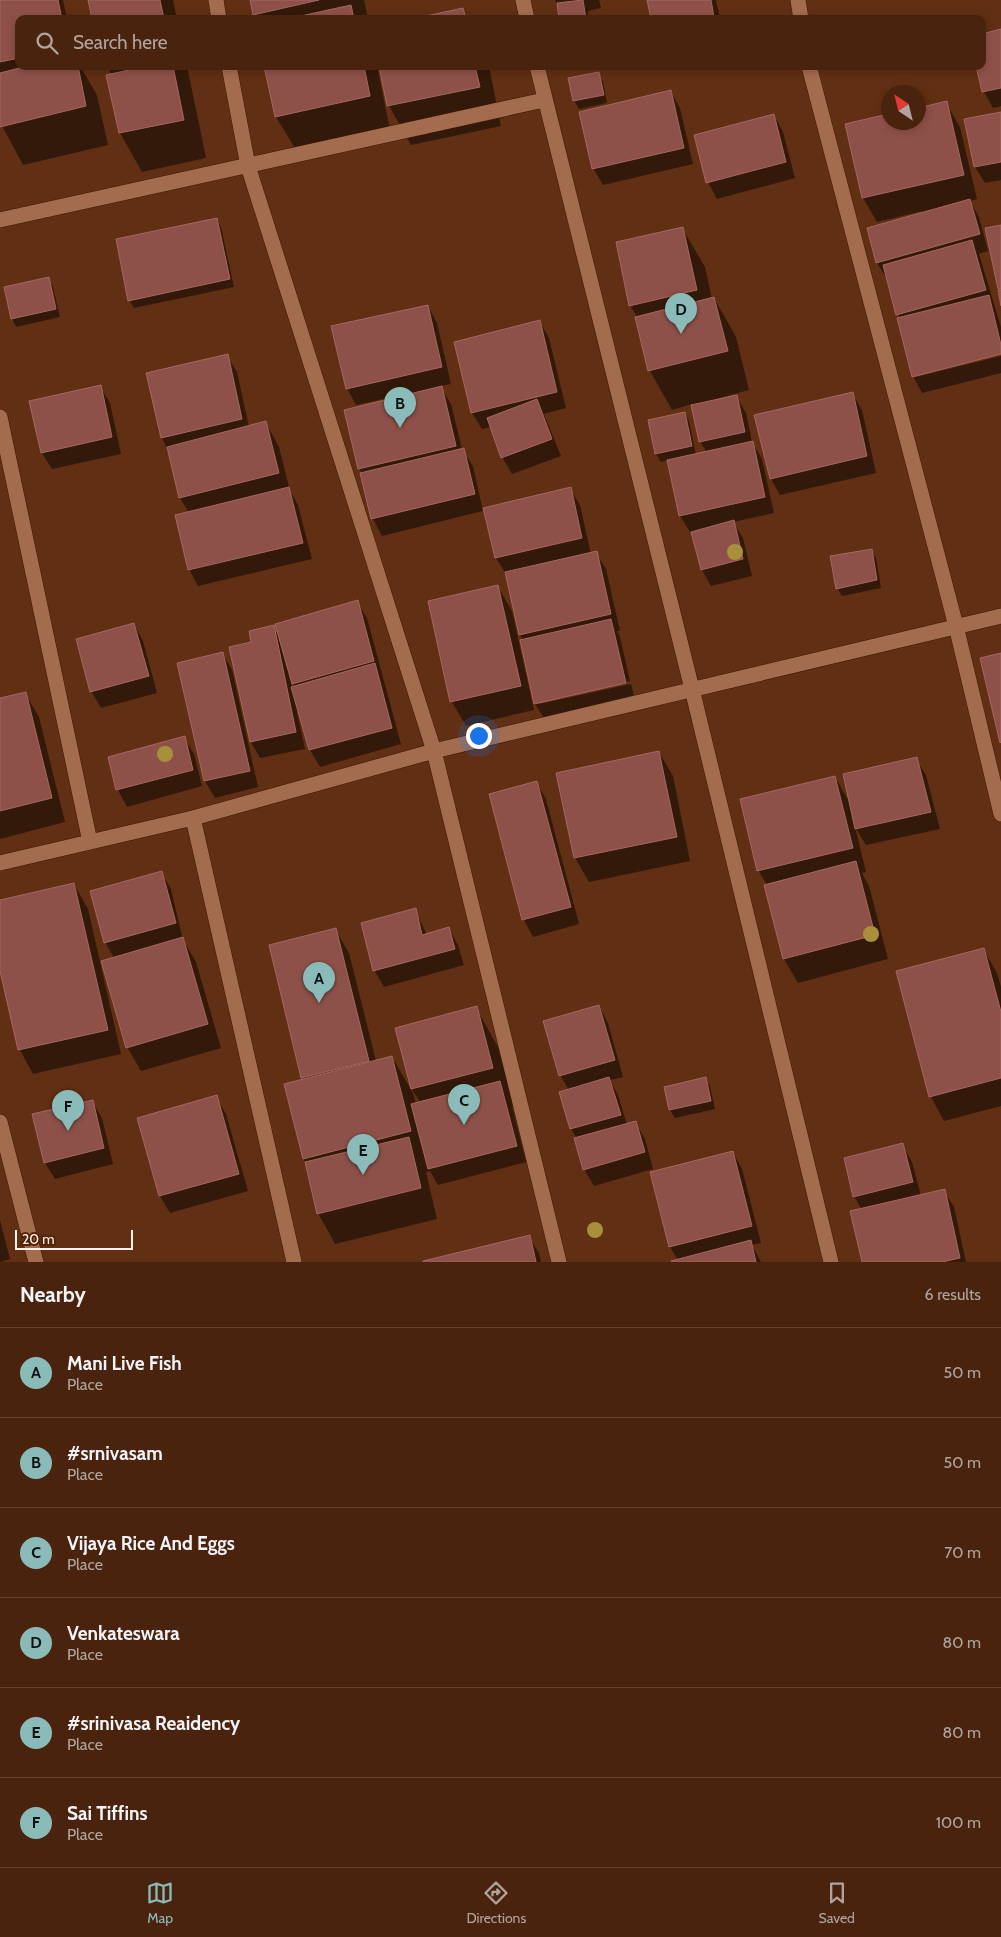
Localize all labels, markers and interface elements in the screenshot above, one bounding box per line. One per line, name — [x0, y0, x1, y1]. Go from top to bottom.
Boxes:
search box — [15, 15, 986, 70]
icon: search — [33, 29, 61, 57]
text: Search here — [73, 31, 167, 54]
north arrow — [881, 85, 926, 130]
pin: D — [665, 293, 697, 334]
pin: B — [384, 387, 416, 428]
your location — [466, 723, 492, 749]
pin: A — [303, 962, 335, 1003]
pin: C — [448, 1084, 480, 1125]
pin: F — [52, 1090, 84, 1131]
pin: E — [347, 1134, 379, 1175]
scale bar — [15, 1227, 132, 1250]
text: 20 m — [22, 1230, 55, 1248]
text: Nearby — [20, 1282, 86, 1307]
text: 6 results — [925, 1285, 981, 1304]
text: Mani Live Fish — [67, 1352, 182, 1375]
text: A — [31, 1363, 41, 1382]
text: 50 m — [944, 1363, 981, 1382]
text: Place — [67, 1375, 103, 1394]
text: #srnivasam — [67, 1442, 163, 1465]
text: B — [31, 1453, 41, 1472]
text: 50 m — [944, 1453, 981, 1472]
text: Place — [67, 1465, 103, 1484]
text: Vijaya Rice And Eggs — [67, 1532, 235, 1555]
text: C — [31, 1543, 41, 1562]
text: 70 m — [944, 1543, 981, 1562]
text: Place — [67, 1555, 103, 1574]
text: Venkateswara — [67, 1622, 180, 1645]
text: D — [30, 1633, 42, 1652]
text: 80 m — [943, 1633, 981, 1652]
text: Place — [67, 1645, 103, 1664]
text: #srinivasa Reaidency — [67, 1712, 240, 1735]
text: E — [31, 1723, 41, 1742]
text: 80 m — [943, 1723, 981, 1742]
text: Place — [67, 1735, 103, 1754]
text: Sai Tiffins — [67, 1802, 147, 1825]
text: F — [32, 1813, 40, 1832]
text: 100 m — [936, 1813, 981, 1832]
text: Place — [67, 1825, 103, 1844]
tab: Map — [146, 1879, 174, 1927]
tab: Directions — [466, 1879, 526, 1927]
tab: Saved — [818, 1879, 855, 1927]

